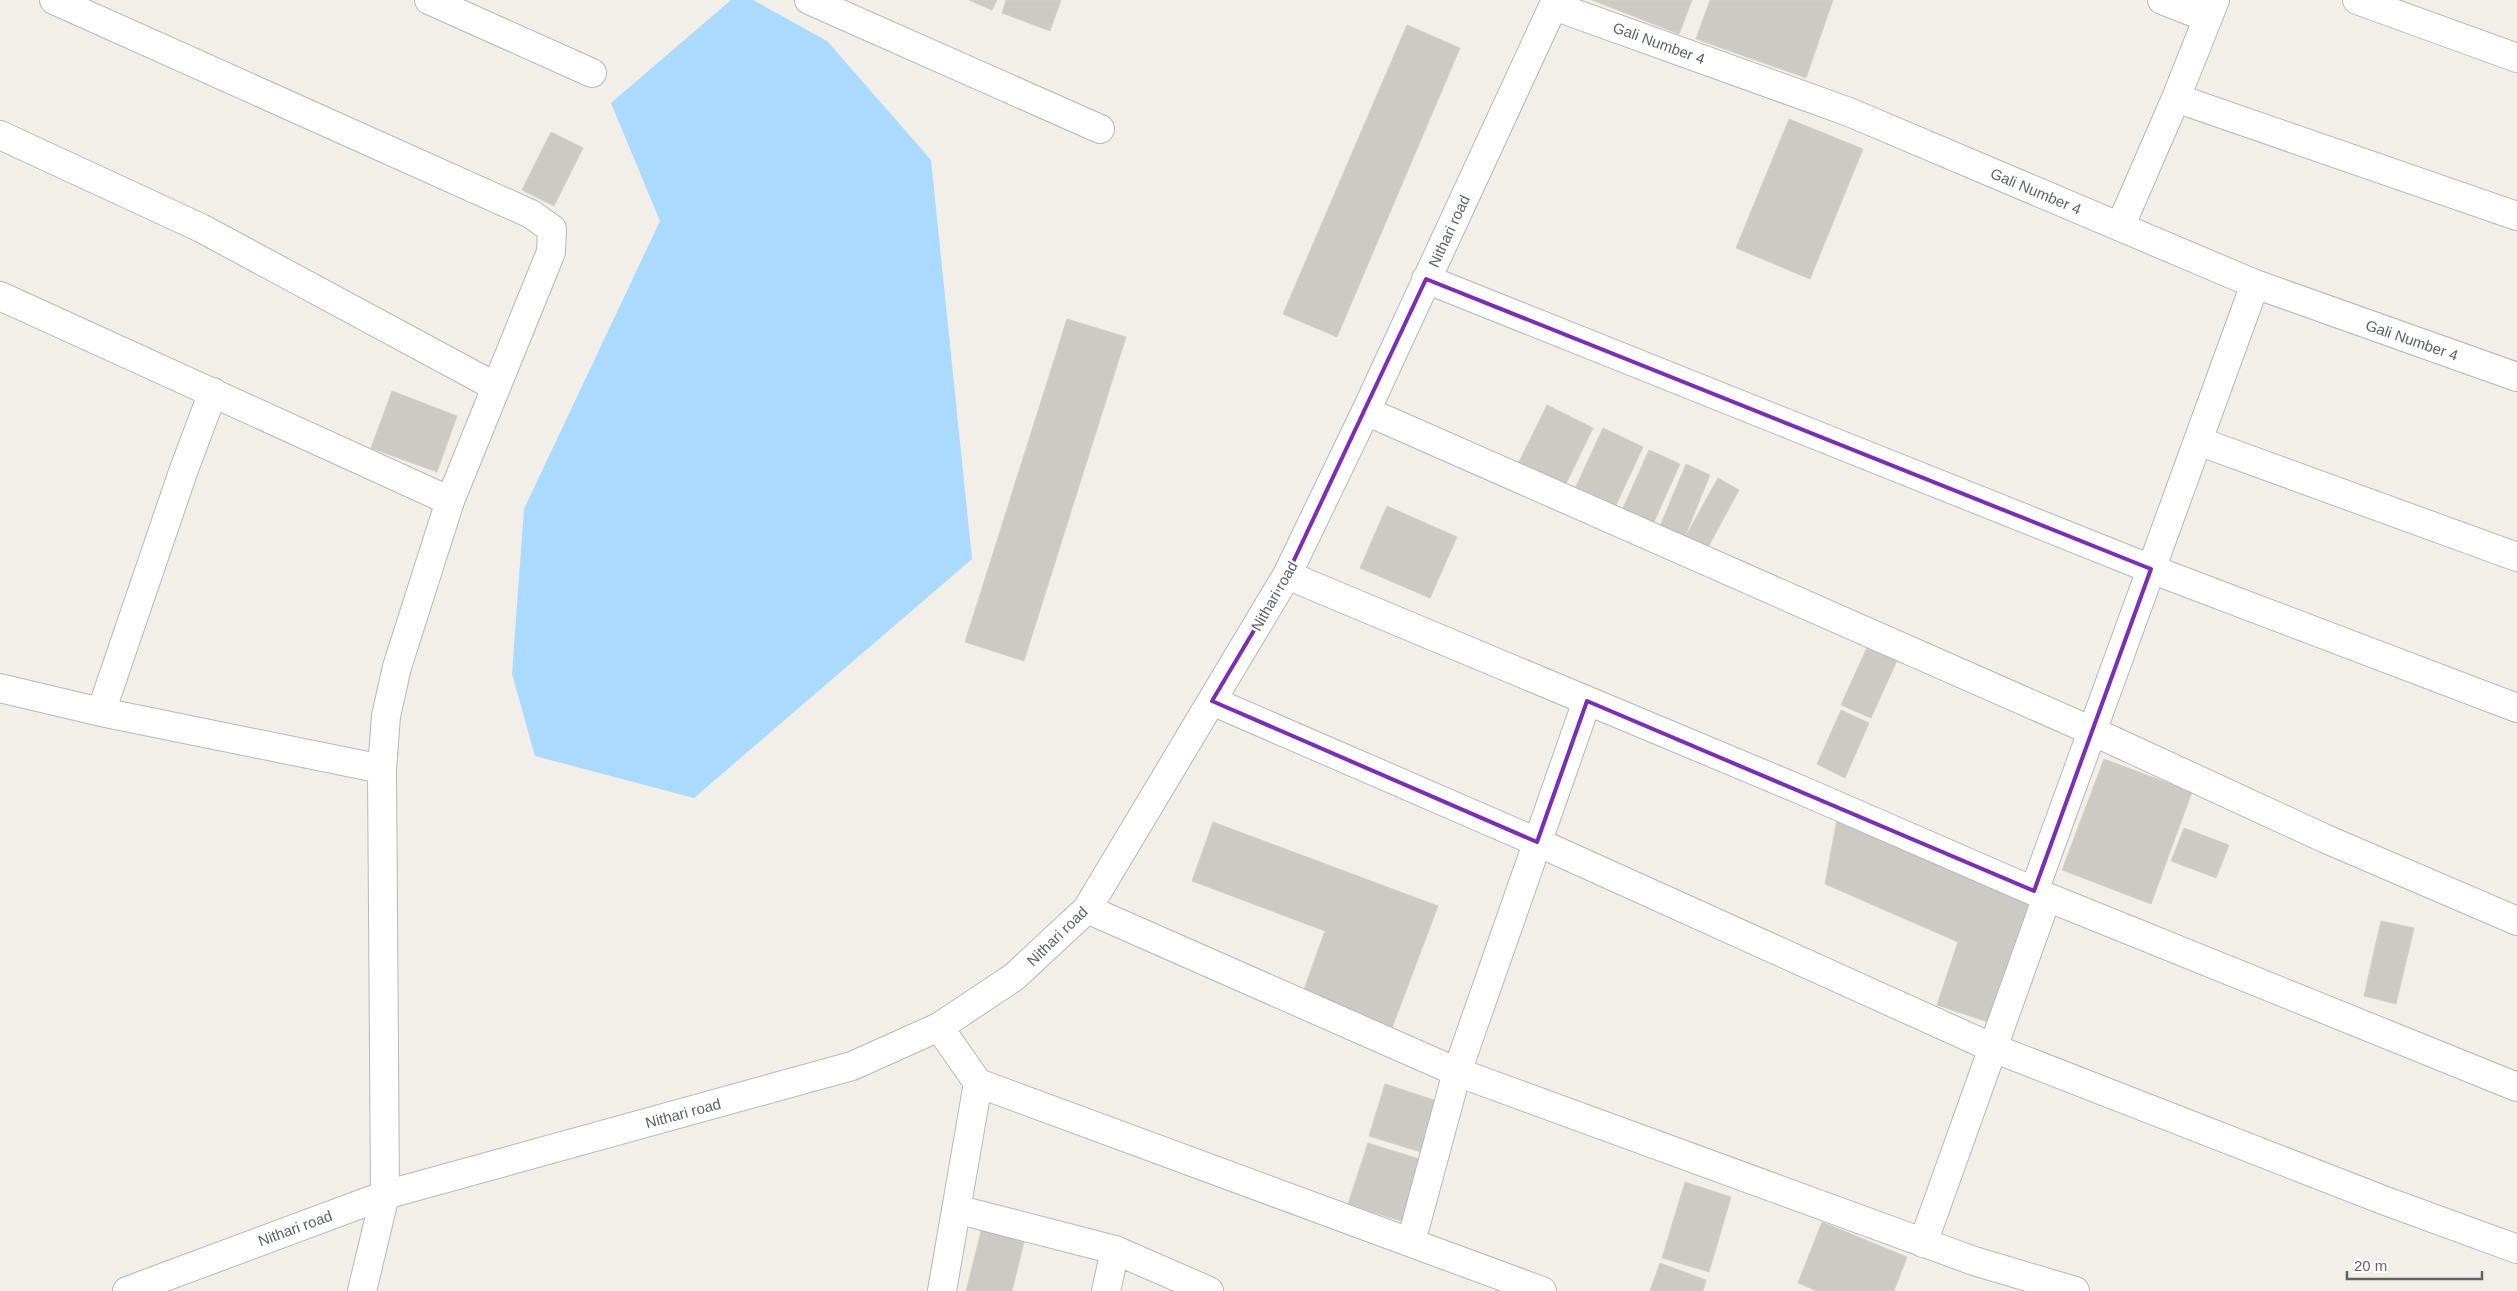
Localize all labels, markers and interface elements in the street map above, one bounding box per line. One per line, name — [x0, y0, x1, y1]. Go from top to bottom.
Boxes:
street label: Gali Number 4 — [1611, 18, 1707, 68]
street label: Gali Number 4 — [1988, 164, 2084, 218]
street label: Nithari road — [1425, 192, 1473, 270]
street label: Gali Number 4 — [2364, 316, 2460, 364]
street label: Nithari road — [1247, 558, 1301, 634]
street label: Nithari road — [1023, 903, 1091, 969]
street label: Nithari road — [643, 1095, 723, 1131]
street label: Nithari road — [256, 1207, 334, 1249]
scale bar — [2347, 1248, 2482, 1280]
text: 20 m — [2354, 1257, 2387, 1274]

